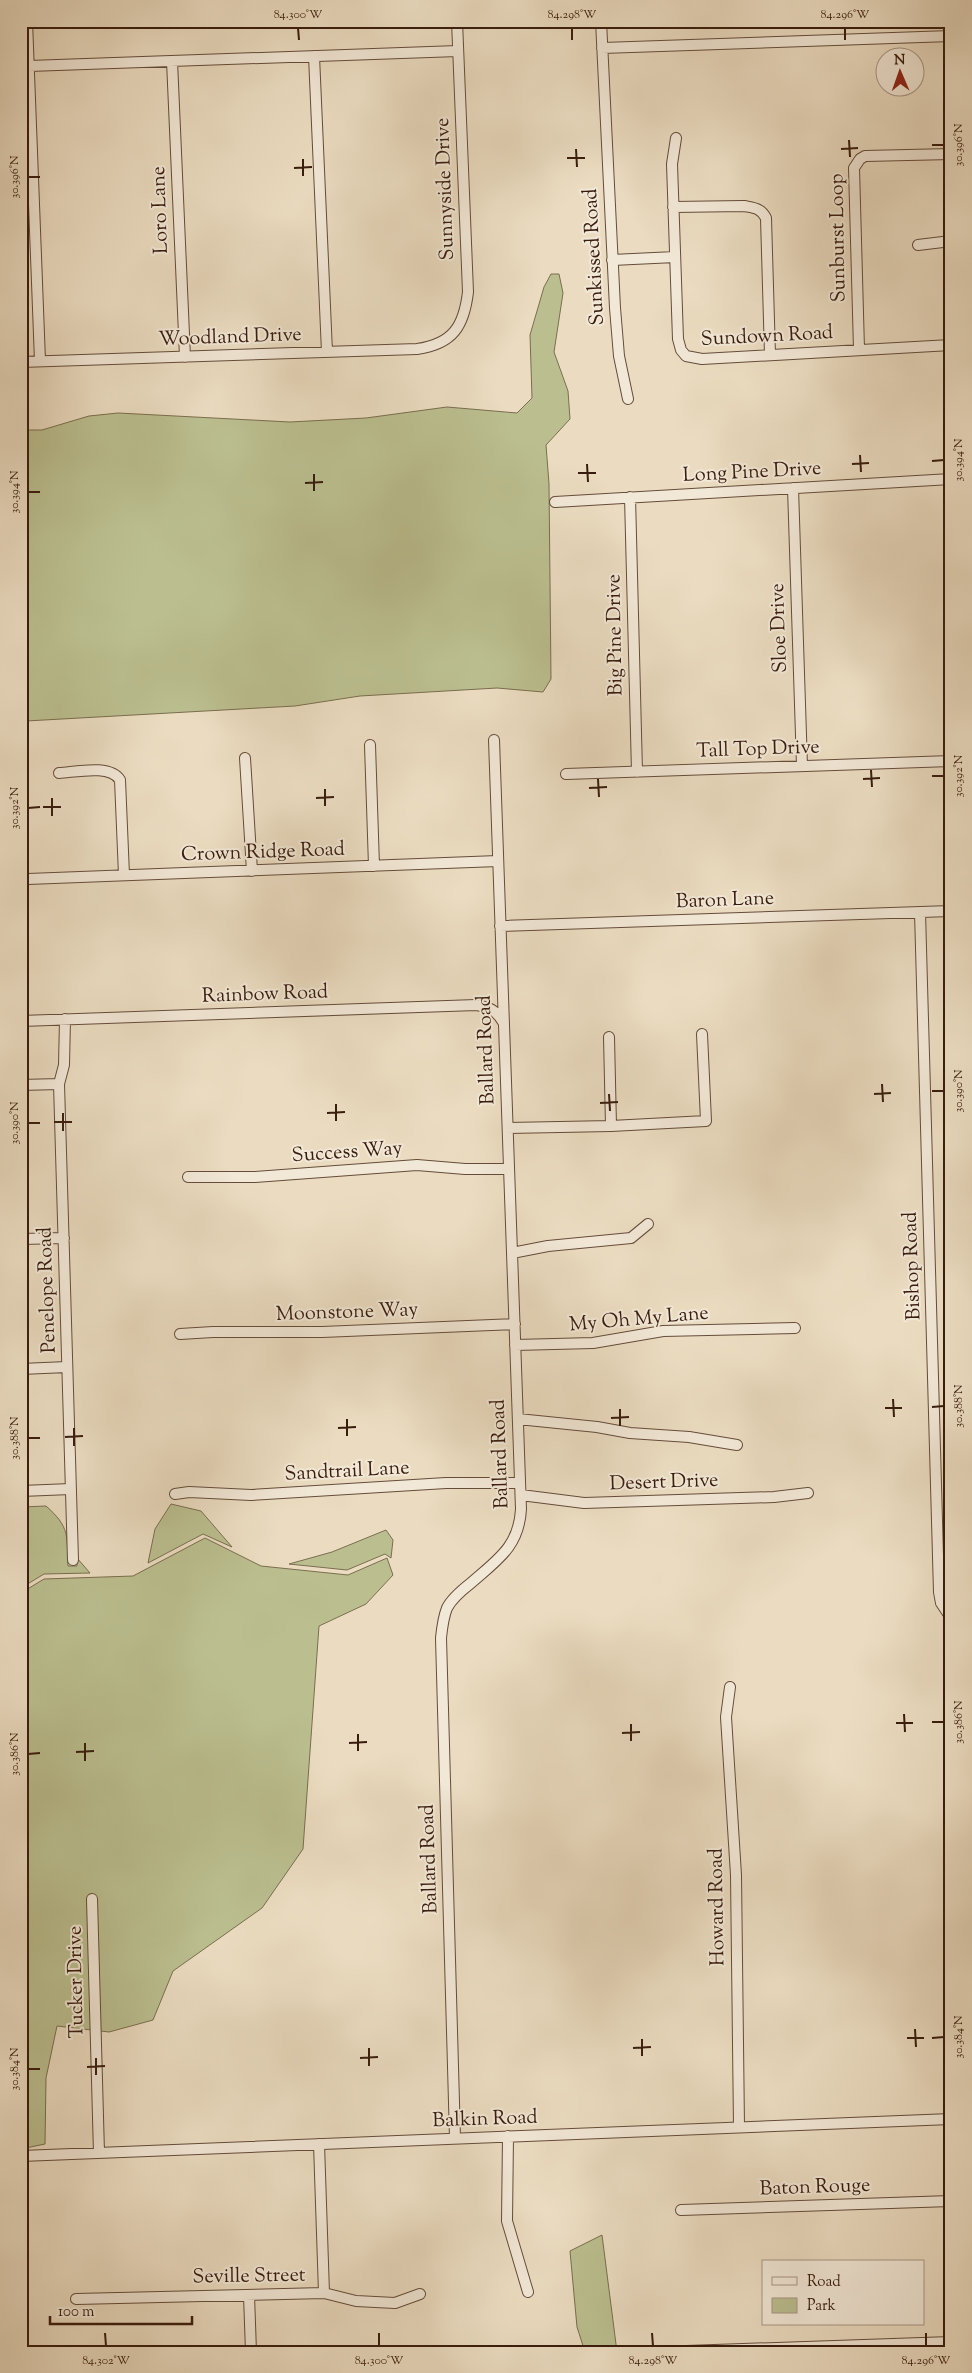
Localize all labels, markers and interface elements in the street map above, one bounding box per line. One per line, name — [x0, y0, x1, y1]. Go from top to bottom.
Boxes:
text: 84.300°W — [274, 6, 323, 24]
text: 84.298°W — [548, 6, 597, 24]
text: 84.296°W — [821, 6, 870, 24]
north arrow — [874, 48, 924, 98]
text: N — [894, 51, 906, 71]
street label: Sunnyside Drive — [429, 117, 463, 261]
text: 30.396°N — [950, 123, 968, 167]
text: 30.396°N — [6, 155, 24, 199]
street label: Loro Lane — [145, 166, 177, 254]
street label: Sunburst Loop — [823, 173, 855, 303]
street label: Sunkissed Road — [577, 188, 613, 326]
street label: Sundown Road — [700, 319, 834, 355]
street label: Woodland Drive — [158, 321, 302, 355]
text: 30.394°N — [950, 438, 968, 481]
street label: Long Pine Drive — [682, 455, 822, 491]
text: 30.394°N — [6, 470, 24, 513]
street label: Big Pine Drive — [600, 574, 632, 696]
street label: Sloe Drive — [764, 583, 796, 673]
street label: Tall Top Drive — [696, 733, 820, 767]
text: 30.392°N — [950, 754, 968, 797]
text: 30.392°N — [6, 786, 24, 829]
street label: Crown Ridge Road — [181, 836, 345, 870]
street label: Baron Lane — [675, 885, 775, 917]
street label: Rainbow Road — [201, 978, 329, 1012]
street label: Ballard Road — [471, 995, 503, 1105]
text: 30.390°N — [950, 1069, 968, 1113]
text: 30.390°N — [6, 1101, 24, 1145]
street label: Success Way — [291, 1135, 403, 1171]
street label: Bishop Road — [897, 1211, 929, 1321]
street label: Penelope Road — [31, 1226, 65, 1354]
street label: Moonstone Way — [275, 1296, 419, 1330]
street label: My Oh My Lane — [568, 1299, 710, 1341]
text: 30.388°N — [950, 1384, 968, 1428]
street label: Ballard Road — [485, 1399, 517, 1509]
text: 30.388°N — [6, 1416, 24, 1460]
street label: Sandtrail Lane — [284, 1454, 410, 1490]
street label: Desert Drive — [609, 1467, 719, 1499]
text: 30.386°N — [950, 1700, 968, 1744]
text: 30.386°N — [6, 1732, 24, 1776]
street label: Ballard Road — [414, 1804, 446, 1914]
street label: Howard Road — [702, 1848, 734, 1966]
street label: Tucker Drive — [62, 1926, 92, 2038]
text: 30.384°N — [950, 2015, 968, 2059]
text: 30.384°N — [6, 2047, 24, 2091]
street label: Balkin Road — [432, 2104, 538, 2136]
street label: Baton Rouge — [759, 2172, 871, 2204]
legend — [762, 2260, 924, 2326]
street label: Seville Street — [192, 2262, 306, 2292]
text: Road — [807, 2272, 841, 2293]
scale bar — [50, 2293, 192, 2325]
text: Park — [807, 2296, 836, 2317]
text: 100 m — [58, 2302, 95, 2323]
text: 84.302°W — [82, 2352, 131, 2370]
text: 84.300°W — [355, 2352, 404, 2370]
text: 84.298°W — [629, 2352, 678, 2370]
text: 84.296°W — [902, 2352, 951, 2370]

